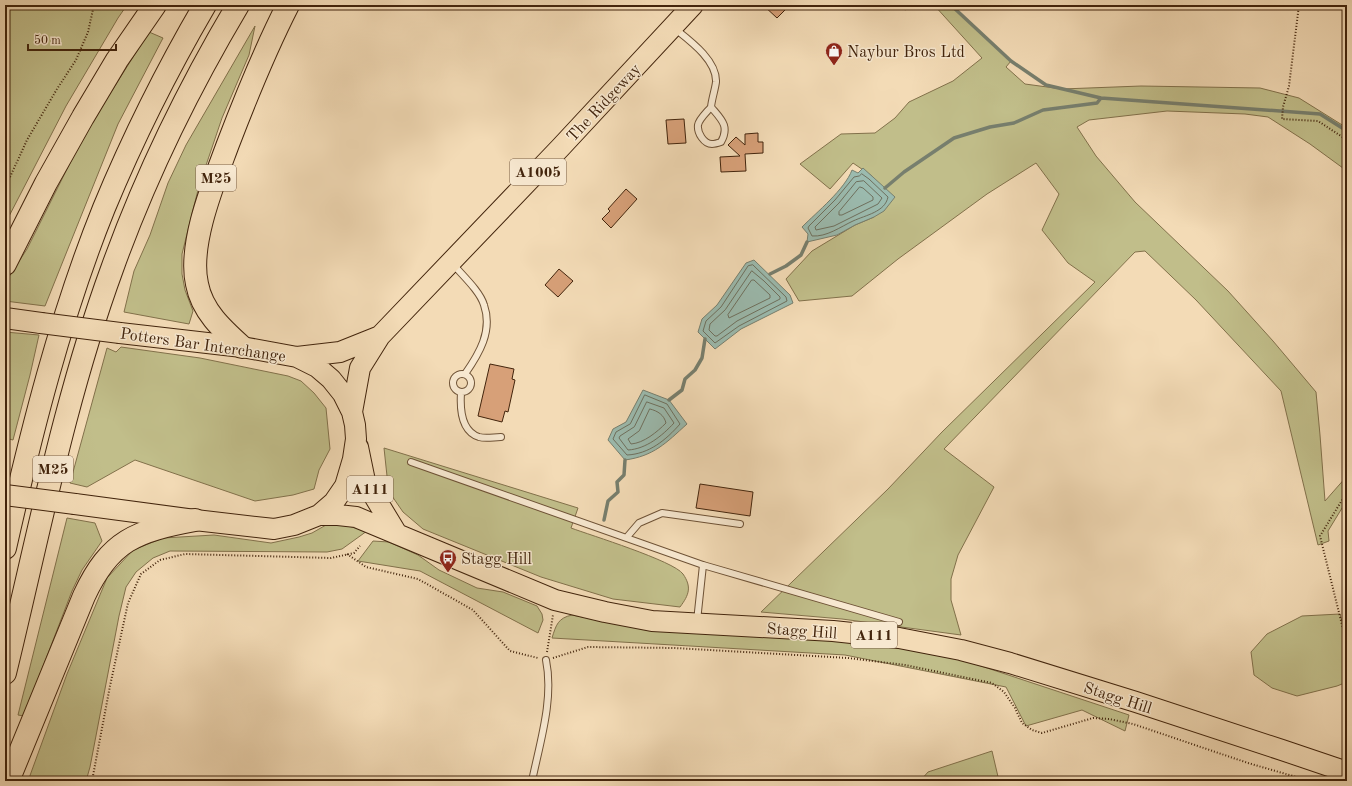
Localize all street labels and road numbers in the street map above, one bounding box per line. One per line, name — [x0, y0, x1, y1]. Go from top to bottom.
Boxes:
street label: The Ridgeway — [564, 61, 645, 145]
road number: A1005 — [510, 159, 566, 185]
road number: M25 — [196, 165, 236, 191]
street label: Potters Bar Interchange — [119, 326, 287, 366]
road number: M25 — [33, 456, 73, 482]
road number: A111 — [347, 476, 393, 502]
street label: Stagg Hill — [766, 622, 838, 642]
road number: A111 — [851, 622, 897, 648]
street label: Stagg Hill — [1081, 680, 1154, 717]

